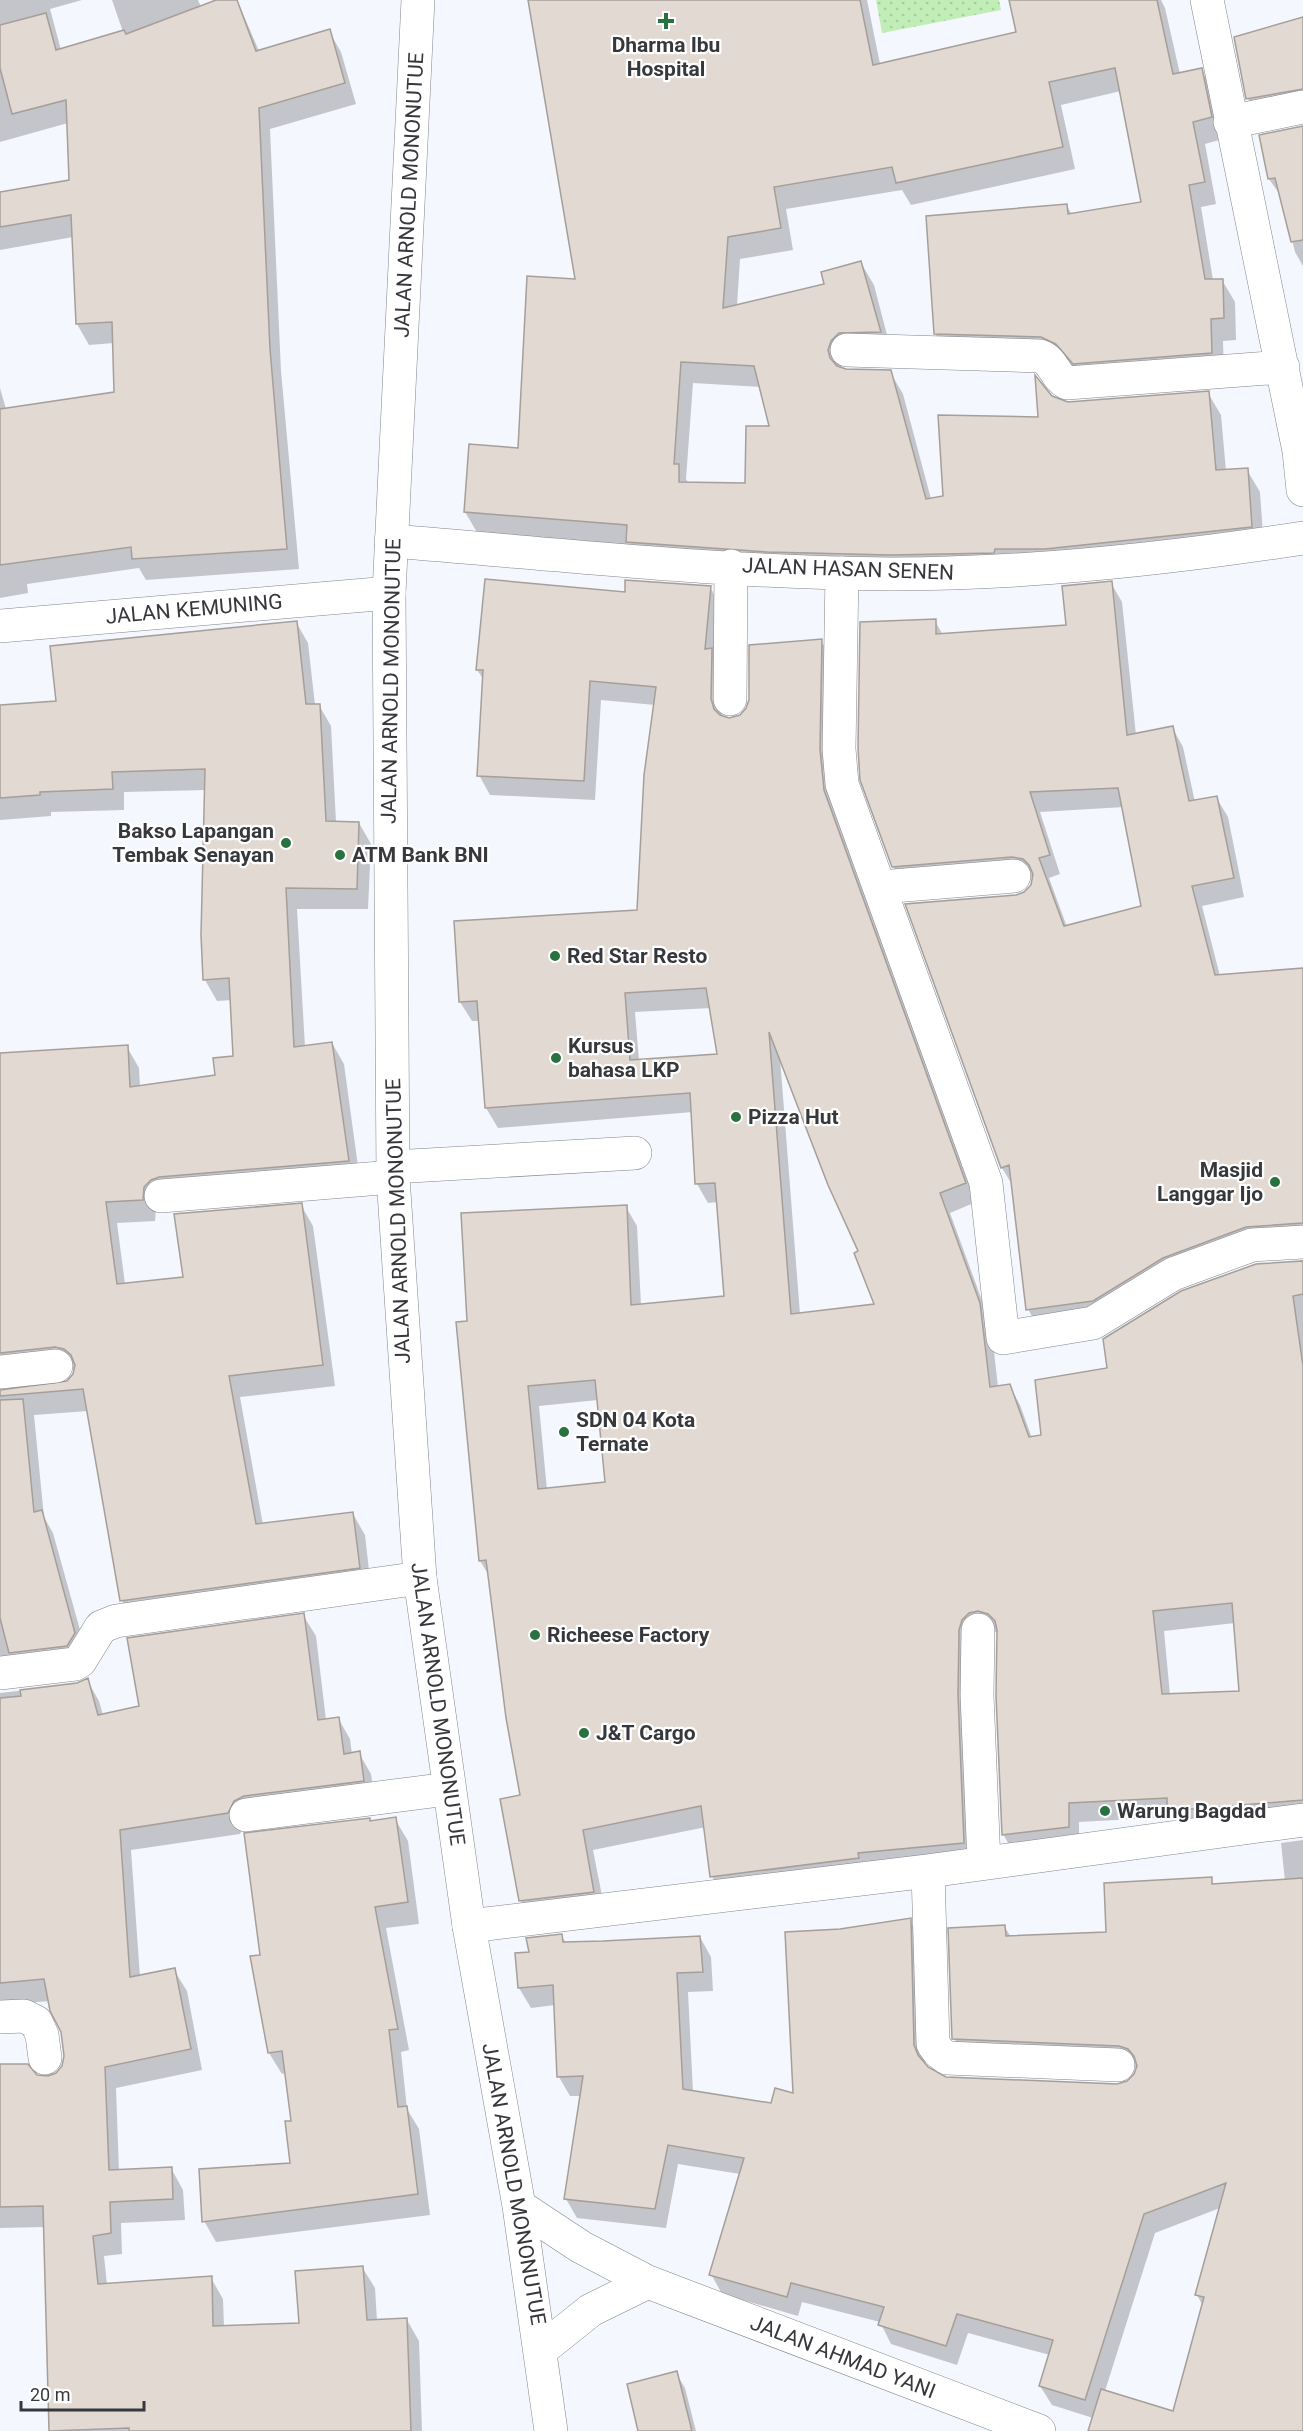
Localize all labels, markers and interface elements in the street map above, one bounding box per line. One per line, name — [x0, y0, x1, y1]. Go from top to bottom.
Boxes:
marker: Dharma Ibu Hospital — [657, 12, 675, 30]
place label: Dharma Ibu Hospital — [612, 33, 720, 81]
street label: JALAN ARNOLD MONONUTUE — [390, 52, 428, 338]
street label: JALAN ARNOLD MONONUTUE — [377, 538, 405, 824]
street label: JALAN HASAN SENEN — [742, 553, 954, 585]
street label: JALAN KEMUNING — [105, 589, 283, 629]
place label: Bakso Lapangan Tembak Senayan — [112, 819, 274, 867]
marker: Bakso Lapangan Tembak Senayan — [279, 836, 293, 850]
place label: ATM Bank BNI — [352, 843, 489, 867]
marker: ATM Bank BNI — [333, 848, 347, 862]
place label: Red Star Resto — [567, 944, 707, 968]
marker: Red Star Resto — [548, 949, 562, 963]
place label: Kursus bahasa LKP — [568, 1034, 680, 1082]
marker: Kursus bahasa LKP — [549, 1051, 563, 1065]
street label: JALAN ARNOLD MONONUTUE — [381, 1078, 415, 1364]
place label: Pizza Hut — [748, 1105, 839, 1129]
marker: Pizza Hut — [729, 1110, 743, 1124]
place label: Masjid Langgar Ijo — [1157, 1158, 1263, 1206]
marker: Masjid Langgar Ijo — [1268, 1175, 1282, 1189]
place label: SDN 04 Kota Ternate — [576, 1408, 695, 1456]
marker: SDN 04 Kota Ternate — [557, 1425, 571, 1439]
street label: JALAN ARNOLD MONONUTUE — [406, 1561, 470, 1847]
place label: Richeese Factory — [547, 1623, 710, 1647]
marker: Richeese Factory — [528, 1628, 542, 1642]
place label: J&T Cargo — [596, 1721, 696, 1745]
marker: J&T Cargo — [577, 1726, 591, 1740]
place label: Warung Bagdad — [1117, 1799, 1266, 1823]
marker: Warung Bagdad — [1098, 1804, 1112, 1818]
street label: JALAN ARNOLD MONONUTUE — [477, 2041, 551, 2327]
street label: JALAN AHMAD YANI — [747, 2311, 939, 2403]
scale bar — [21, 2374, 144, 2412]
text: 20 m — [30, 2384, 70, 2405]

